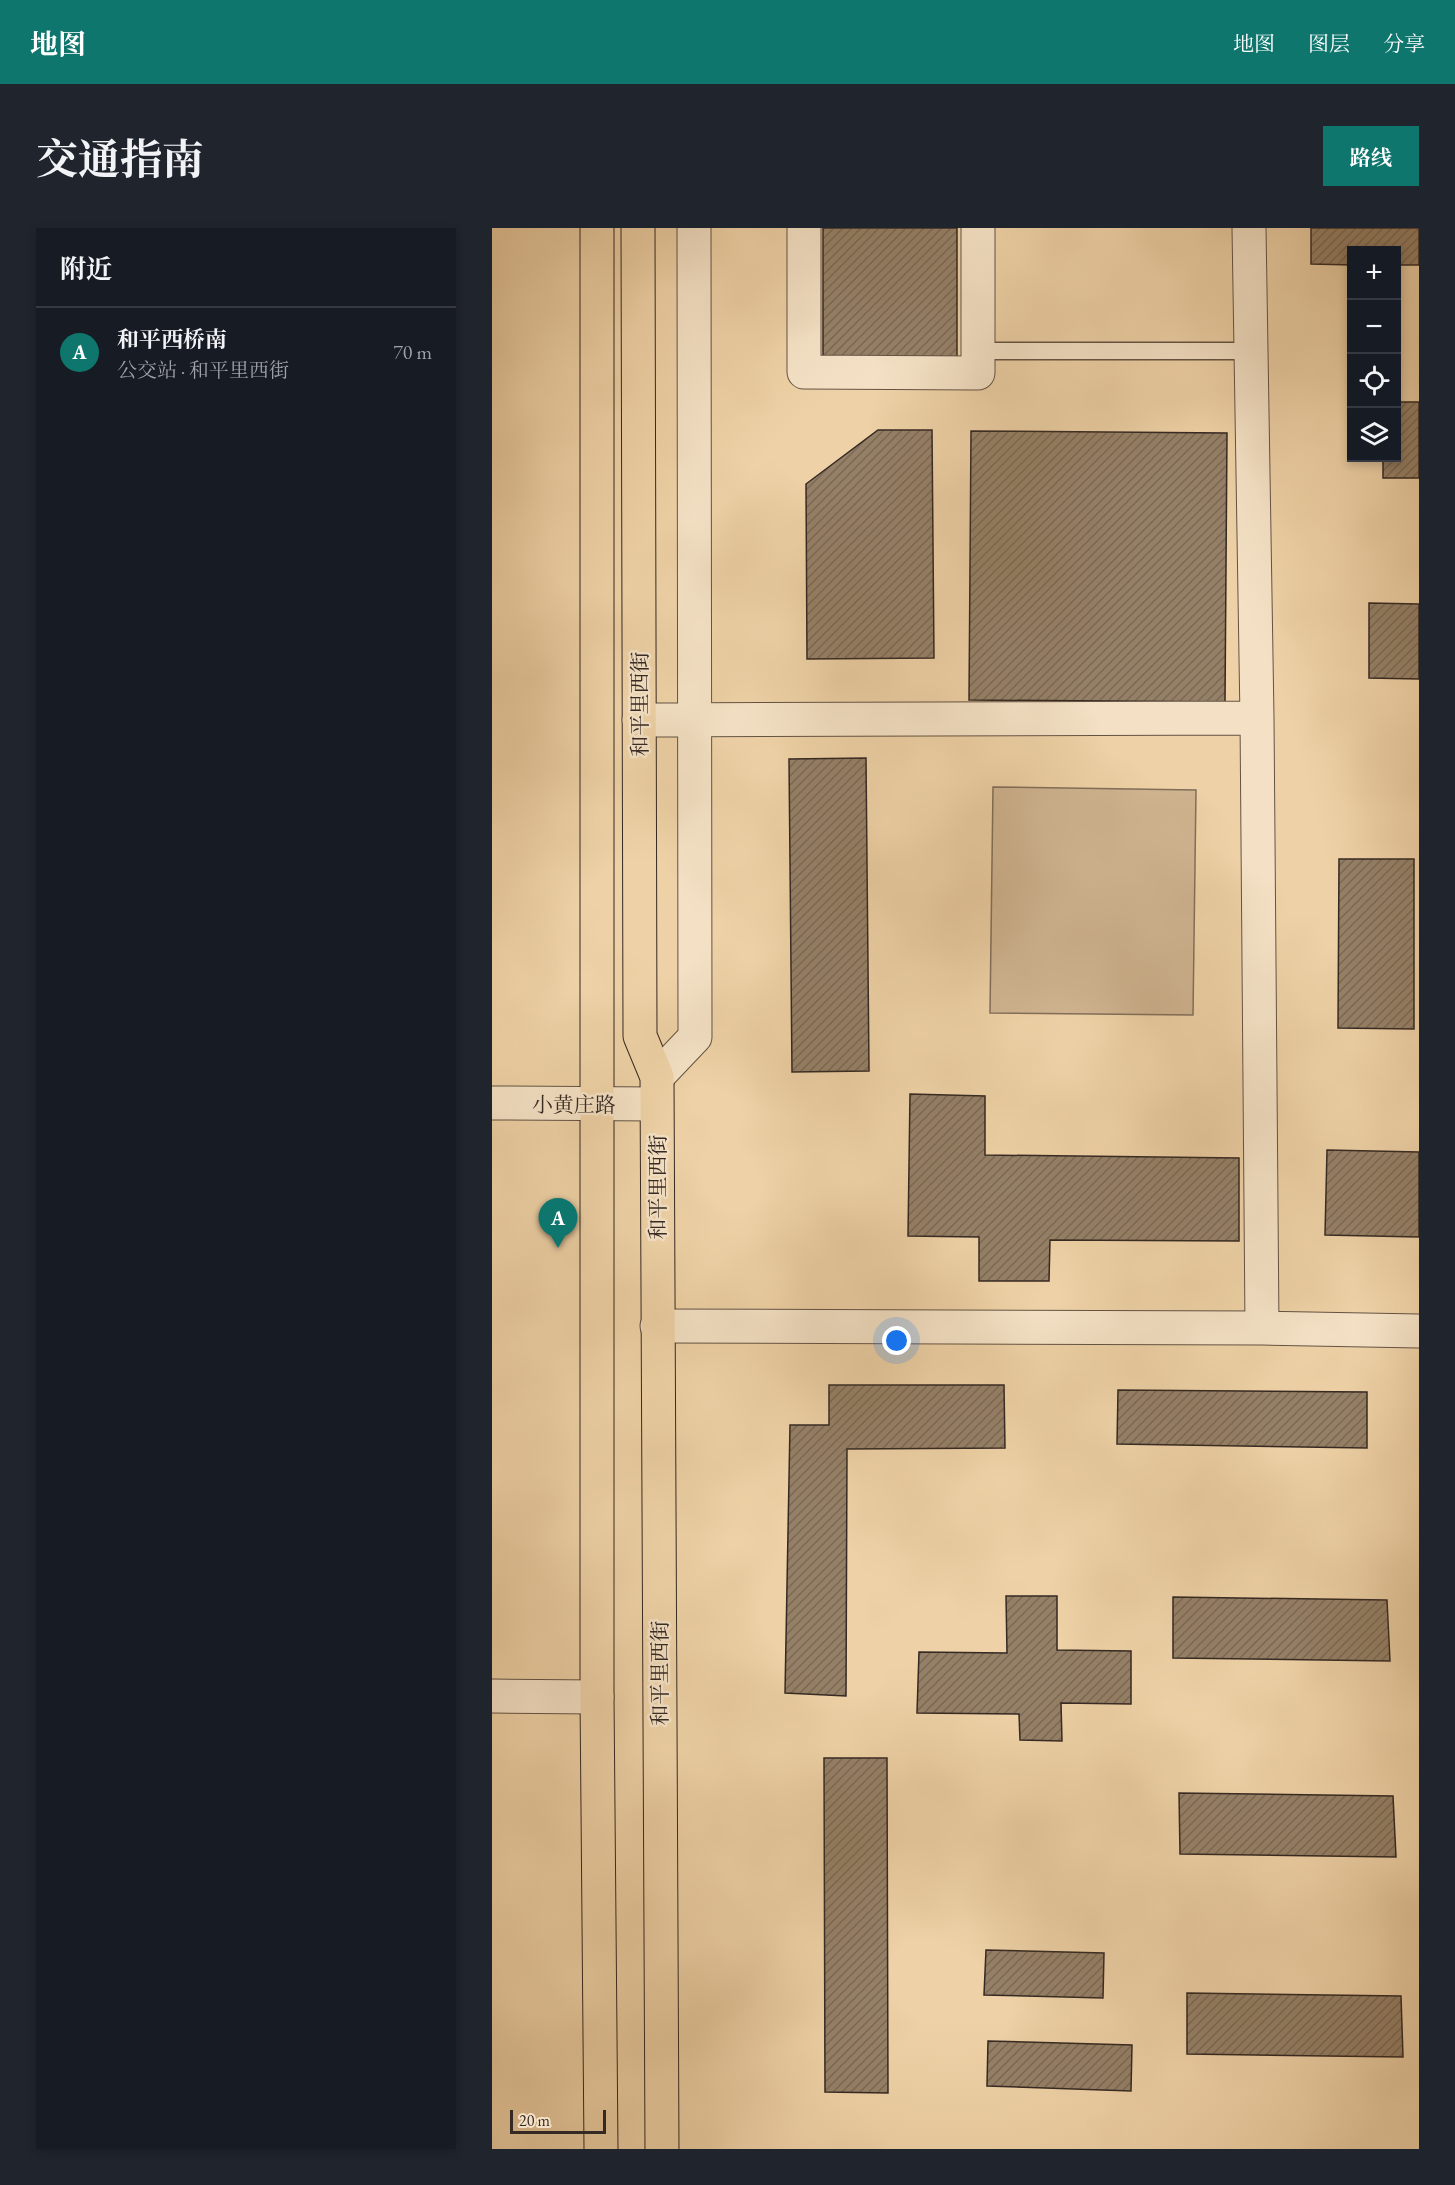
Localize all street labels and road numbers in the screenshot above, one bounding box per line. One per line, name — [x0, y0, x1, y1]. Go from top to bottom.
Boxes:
street label: 和平里西街 — [626, 652, 653, 757]
street label: 小黄庄路 — [532, 1091, 616, 1118]
street label: 和平里西街 — [644, 1135, 671, 1240]
street label: 和平里西街 — [646, 1621, 673, 1726]

